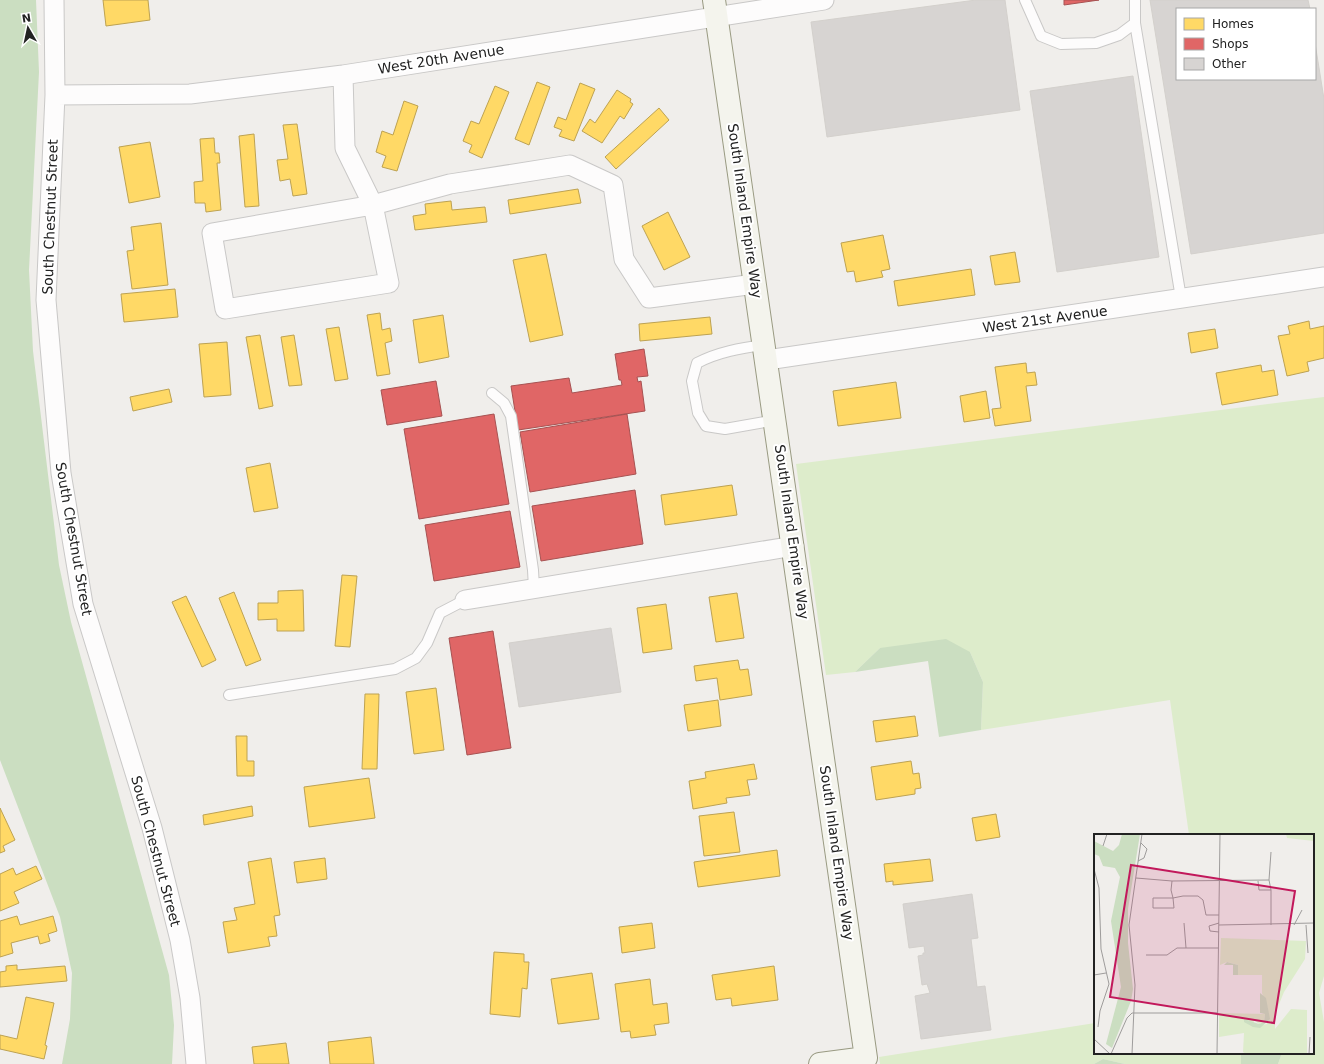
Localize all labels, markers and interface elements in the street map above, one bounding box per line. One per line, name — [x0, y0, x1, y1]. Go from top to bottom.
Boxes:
north arrow — [8, 8, 48, 48]
legend — [1176, 8, 1316, 80]
text: N — [21, 11, 32, 26]
text: Homes — [1212, 17, 1254, 31]
text: Shops — [1212, 37, 1248, 51]
street label: West 20th Avenue — [377, 41, 505, 77]
text: Other — [1212, 57, 1246, 71]
street label: South Inland Empire Way — [725, 123, 765, 299]
street label: South Chestnut Street — [39, 139, 61, 295]
street label: West 21st Avenue — [982, 302, 1108, 336]
street label: South Inland Empire Way — [772, 444, 812, 620]
street label: South Chestnut Street — [53, 461, 95, 617]
street label: South Inland Empire Way — [817, 765, 857, 941]
street label: South Chestnut Street — [128, 774, 184, 929]
inset map — [1094, 834, 1314, 1054]

